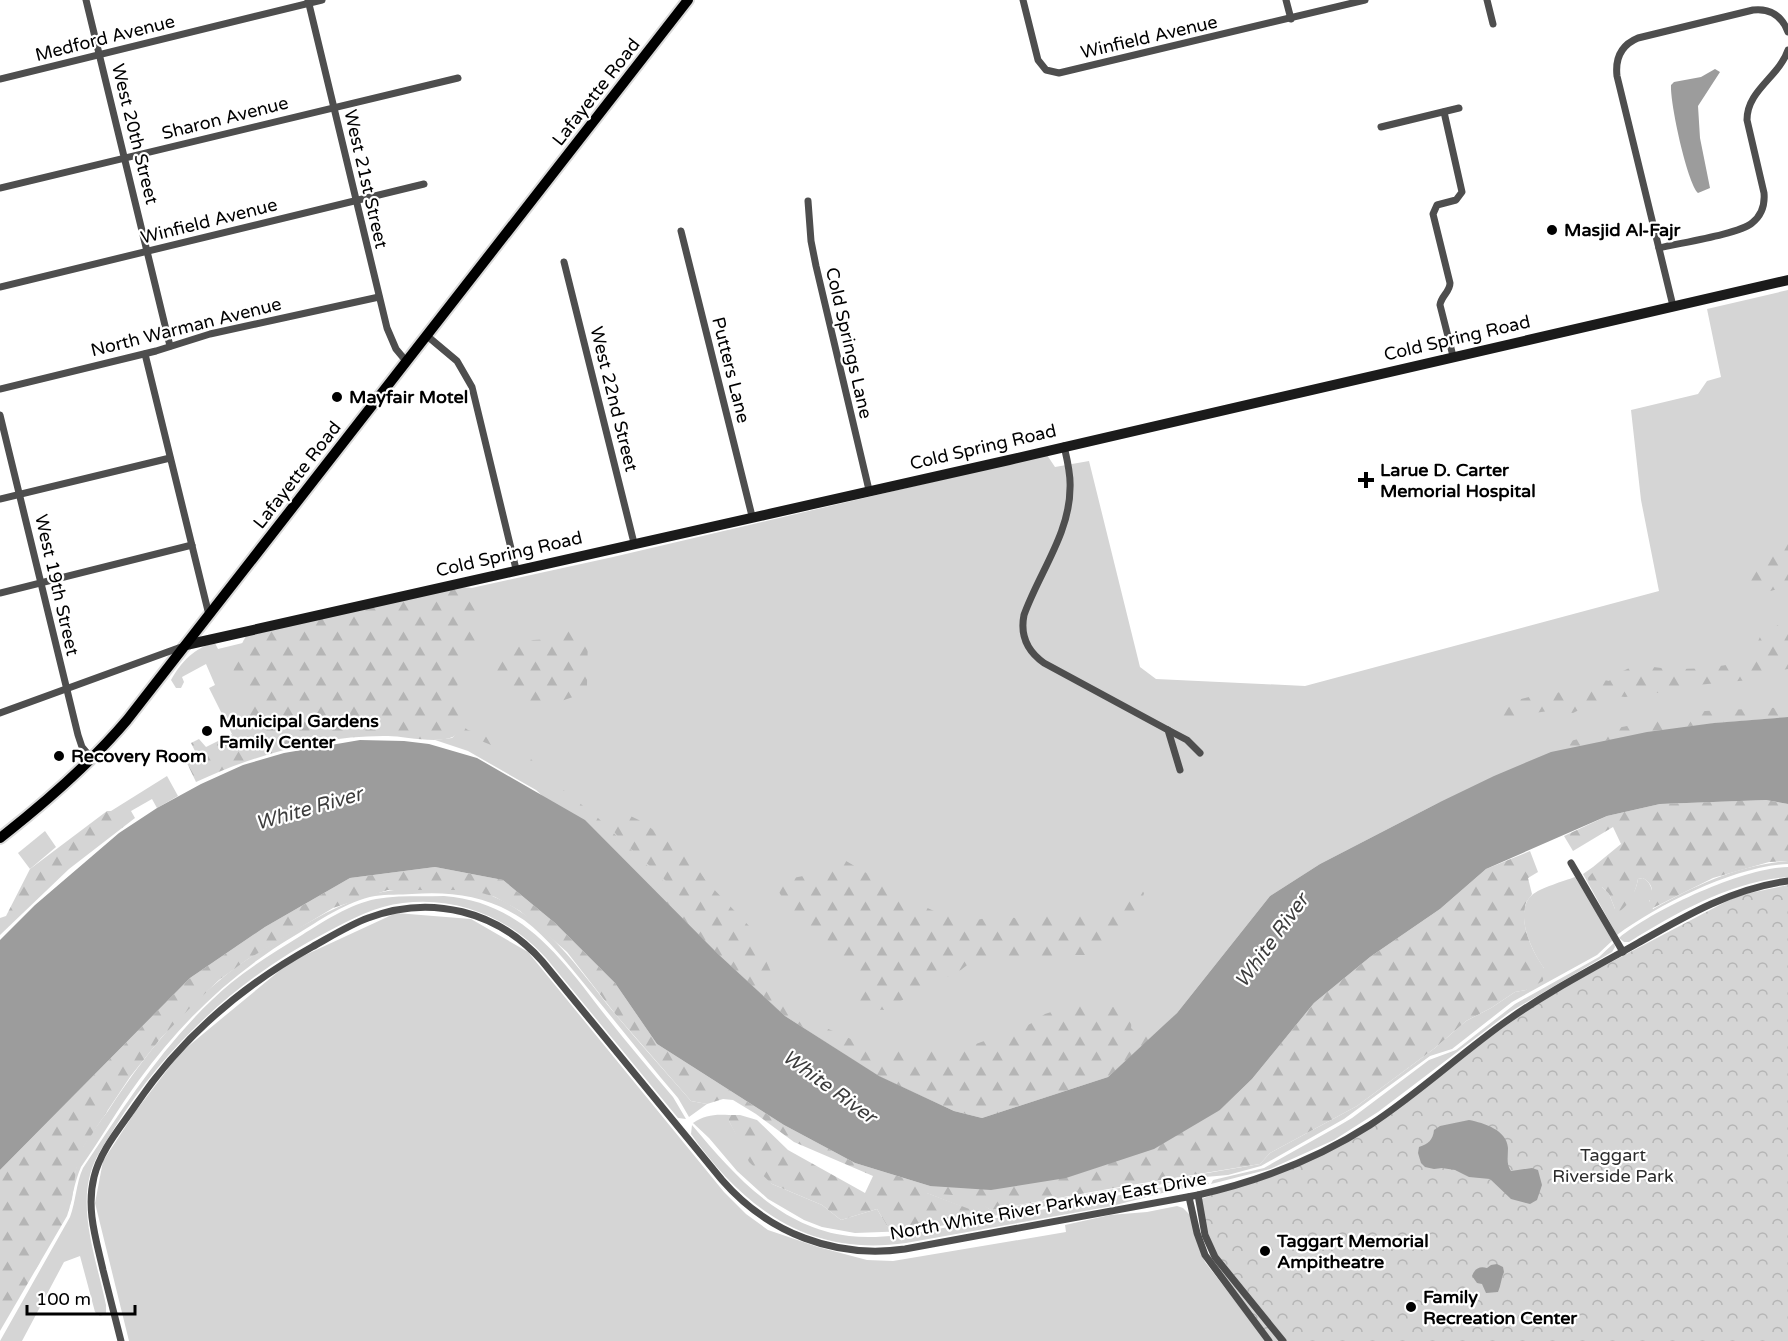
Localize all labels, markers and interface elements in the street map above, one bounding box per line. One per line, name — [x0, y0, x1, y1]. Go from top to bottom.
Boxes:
street label: Medford Avenue — [33, 10, 177, 66]
street label: Winfield Avenue — [1078, 11, 1220, 63]
street label: Lafayette Road — [547, 34, 645, 150]
street label: West 20th Street — [107, 61, 163, 207]
street label: Sharon Avenue — [159, 92, 291, 144]
street label: West 21st Street — [339, 107, 393, 251]
street label: Winfield Avenue — [139, 193, 279, 249]
place label: Masjid Al-Fajr — [1564, 219, 1682, 241]
marker: Masjid Al-Fajr — [1545, 223, 1559, 237]
street label: Cold Springs Lane — [821, 265, 877, 421]
street label: North Warman Avenue — [88, 293, 284, 361]
street label: Cold Spring Road — [1382, 310, 1532, 366]
street label: Putters Lane — [707, 315, 755, 425]
street label: West 22nd Street — [585, 324, 643, 474]
place label: Mayfair Motel — [349, 386, 468, 408]
marker: Mayfair Motel — [330, 390, 344, 404]
street label: Lafayette Road — [248, 417, 346, 533]
street label: Cold Spring Road — [908, 419, 1058, 475]
place label: Larue D. Carter Memorial Hospital — [1380, 459, 1536, 502]
marker: Larue D. Carter Memorial Hospital — [1357, 471, 1375, 489]
street label: West 19th Street — [30, 512, 84, 658]
street label: Cold Spring Road — [434, 526, 584, 582]
place label: Municipal Gardens Family Center — [219, 710, 379, 753]
marker: Municipal Gardens Family Center — [200, 724, 214, 738]
place label: Recovery Room — [71, 745, 206, 767]
marker: Recovery Room — [52, 749, 66, 763]
water label: White River — [253, 782, 367, 836]
water label: White River — [1230, 888, 1315, 993]
water label: White River — [777, 1045, 882, 1130]
park label: Taggart Riverside Park — [1552, 1144, 1674, 1187]
street label: North White River Parkway East Drive — [888, 1167, 1208, 1245]
place label: Taggart Memorial Ampitheatre — [1276, 1230, 1429, 1273]
marker: Taggart Memorial Ampitheatre — [1258, 1244, 1272, 1258]
scale bar — [27, 1278, 135, 1316]
place label: Family Recreation Center — [1423, 1286, 1578, 1329]
text: 100 m — [36, 1288, 91, 1310]
marker: Family Recreation Center — [1404, 1300, 1418, 1314]

